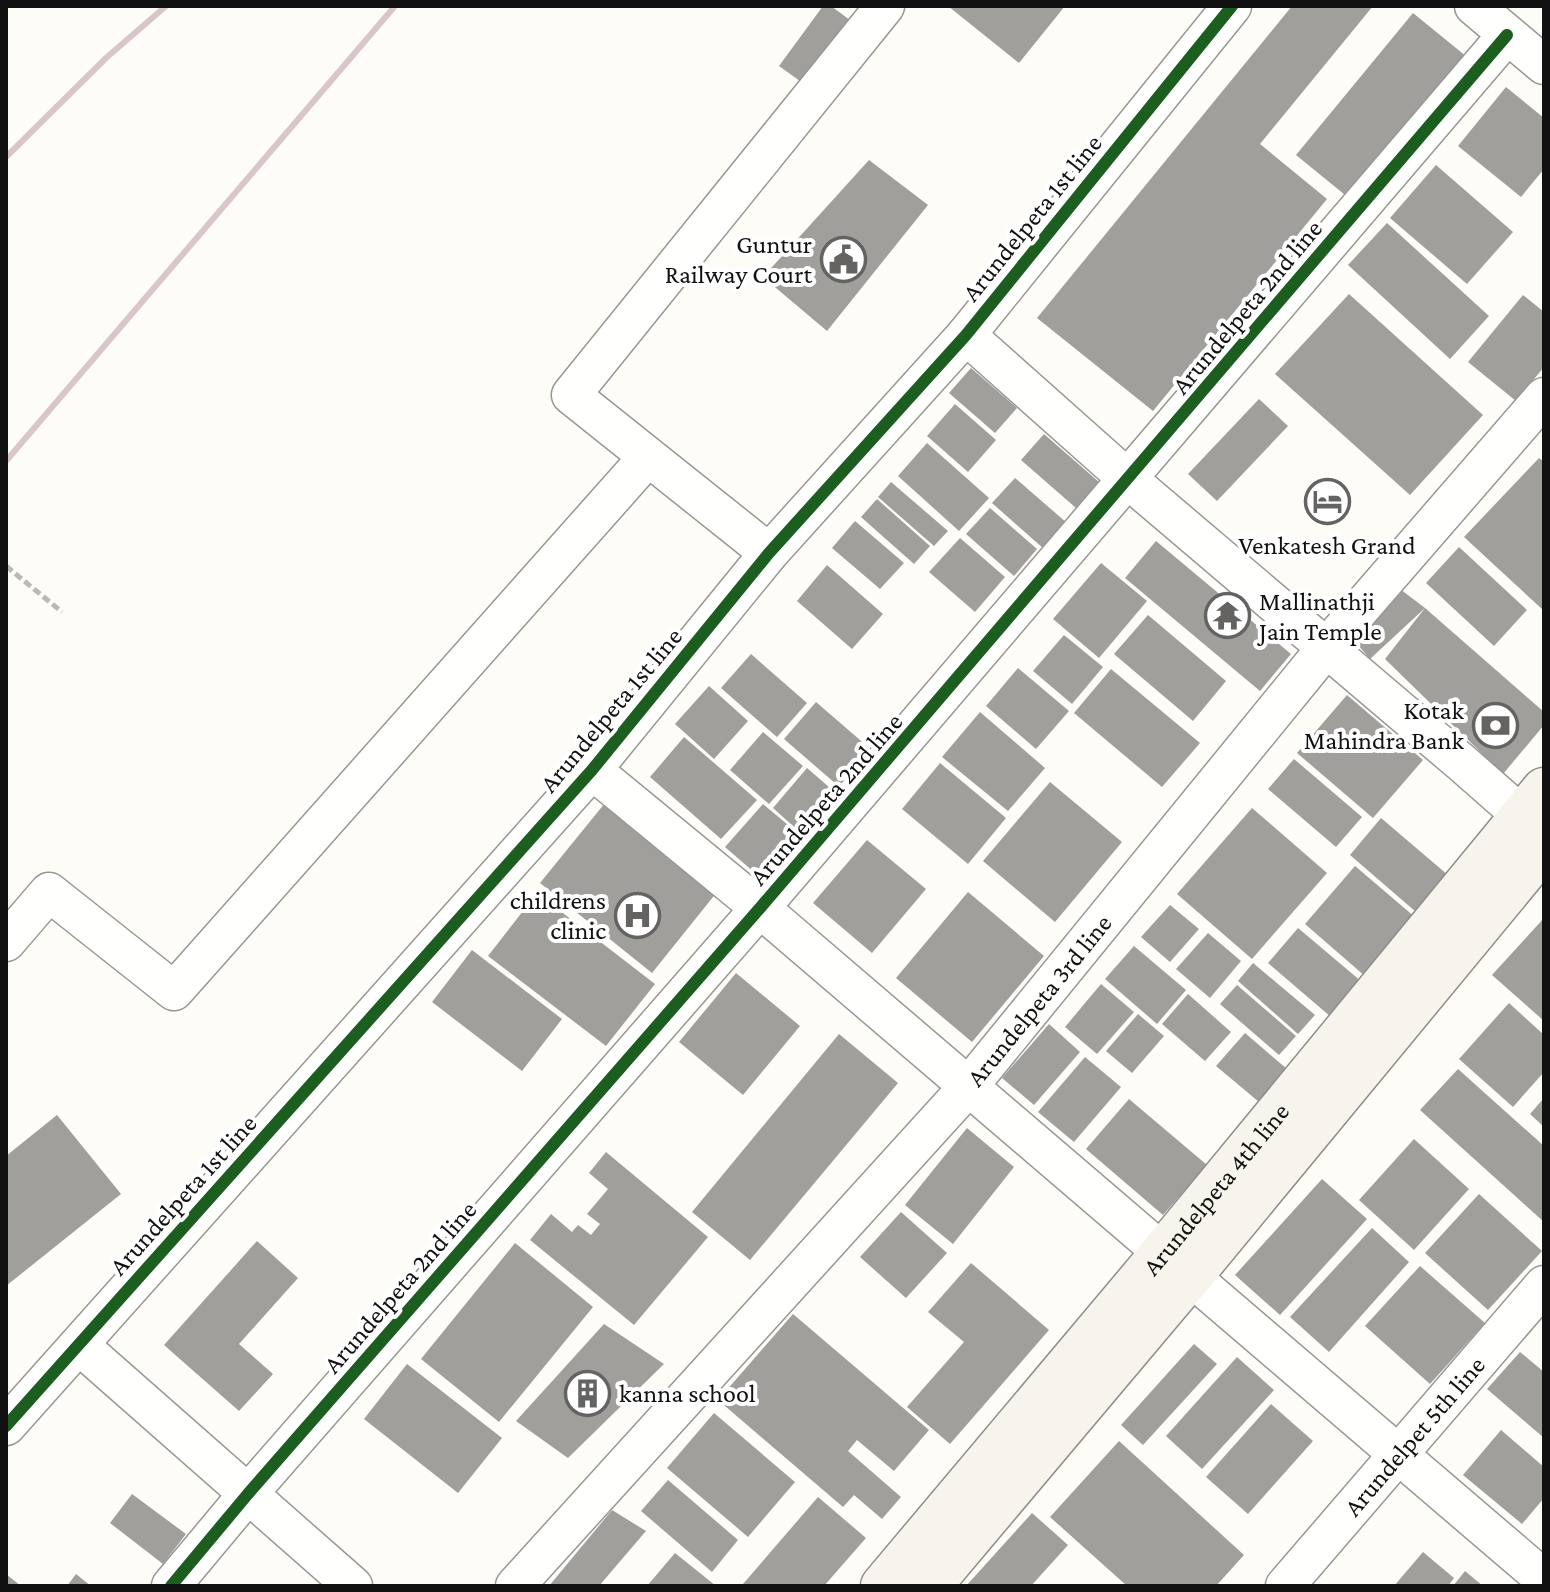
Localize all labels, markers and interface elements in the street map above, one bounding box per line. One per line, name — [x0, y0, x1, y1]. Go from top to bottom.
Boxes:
street label: Arundelpeta 1st line — [956, 129, 1108, 307]
street label: Arundelpeta 2nd line — [1166, 214, 1328, 400]
place label: Guntur Railway Court — [665, 230, 812, 289]
public building icon: Guntur Railway Court — [819, 235, 867, 283]
hotel icon: Venkatesh Grand — [1303, 478, 1351, 526]
place label: Venkatesh Grand — [1238, 531, 1416, 560]
place label: Mallinathji Jain Temple — [1257, 587, 1382, 646]
temple icon: Mallinathji Jain Temple — [1204, 592, 1252, 640]
street label: Arundelpeta 1st line — [534, 622, 688, 798]
place label: Kotak Mahindra Bank — [1304, 696, 1465, 755]
bank icon: Kotak Mahindra Bank — [1471, 701, 1519, 749]
street label: Arundelpeta 2nd line — [744, 707, 908, 891]
place label: childrens clinic — [510, 886, 606, 945]
hospital icon: childrens clinic — [613, 891, 661, 939]
street label: Arundelpeta 3rd line — [960, 909, 1117, 1092]
street label: Arundelpeta 4th line — [1136, 1097, 1295, 1281]
street label: Arundelpeta 1st line — [103, 1109, 263, 1281]
street label: Arundelpeta 2nd line — [318, 1195, 482, 1379]
street label: Arundelpet 5th line — [1338, 1350, 1491, 1522]
building icon: kanna school — [564, 1369, 612, 1417]
place label: kanna school — [619, 1379, 756, 1408]

